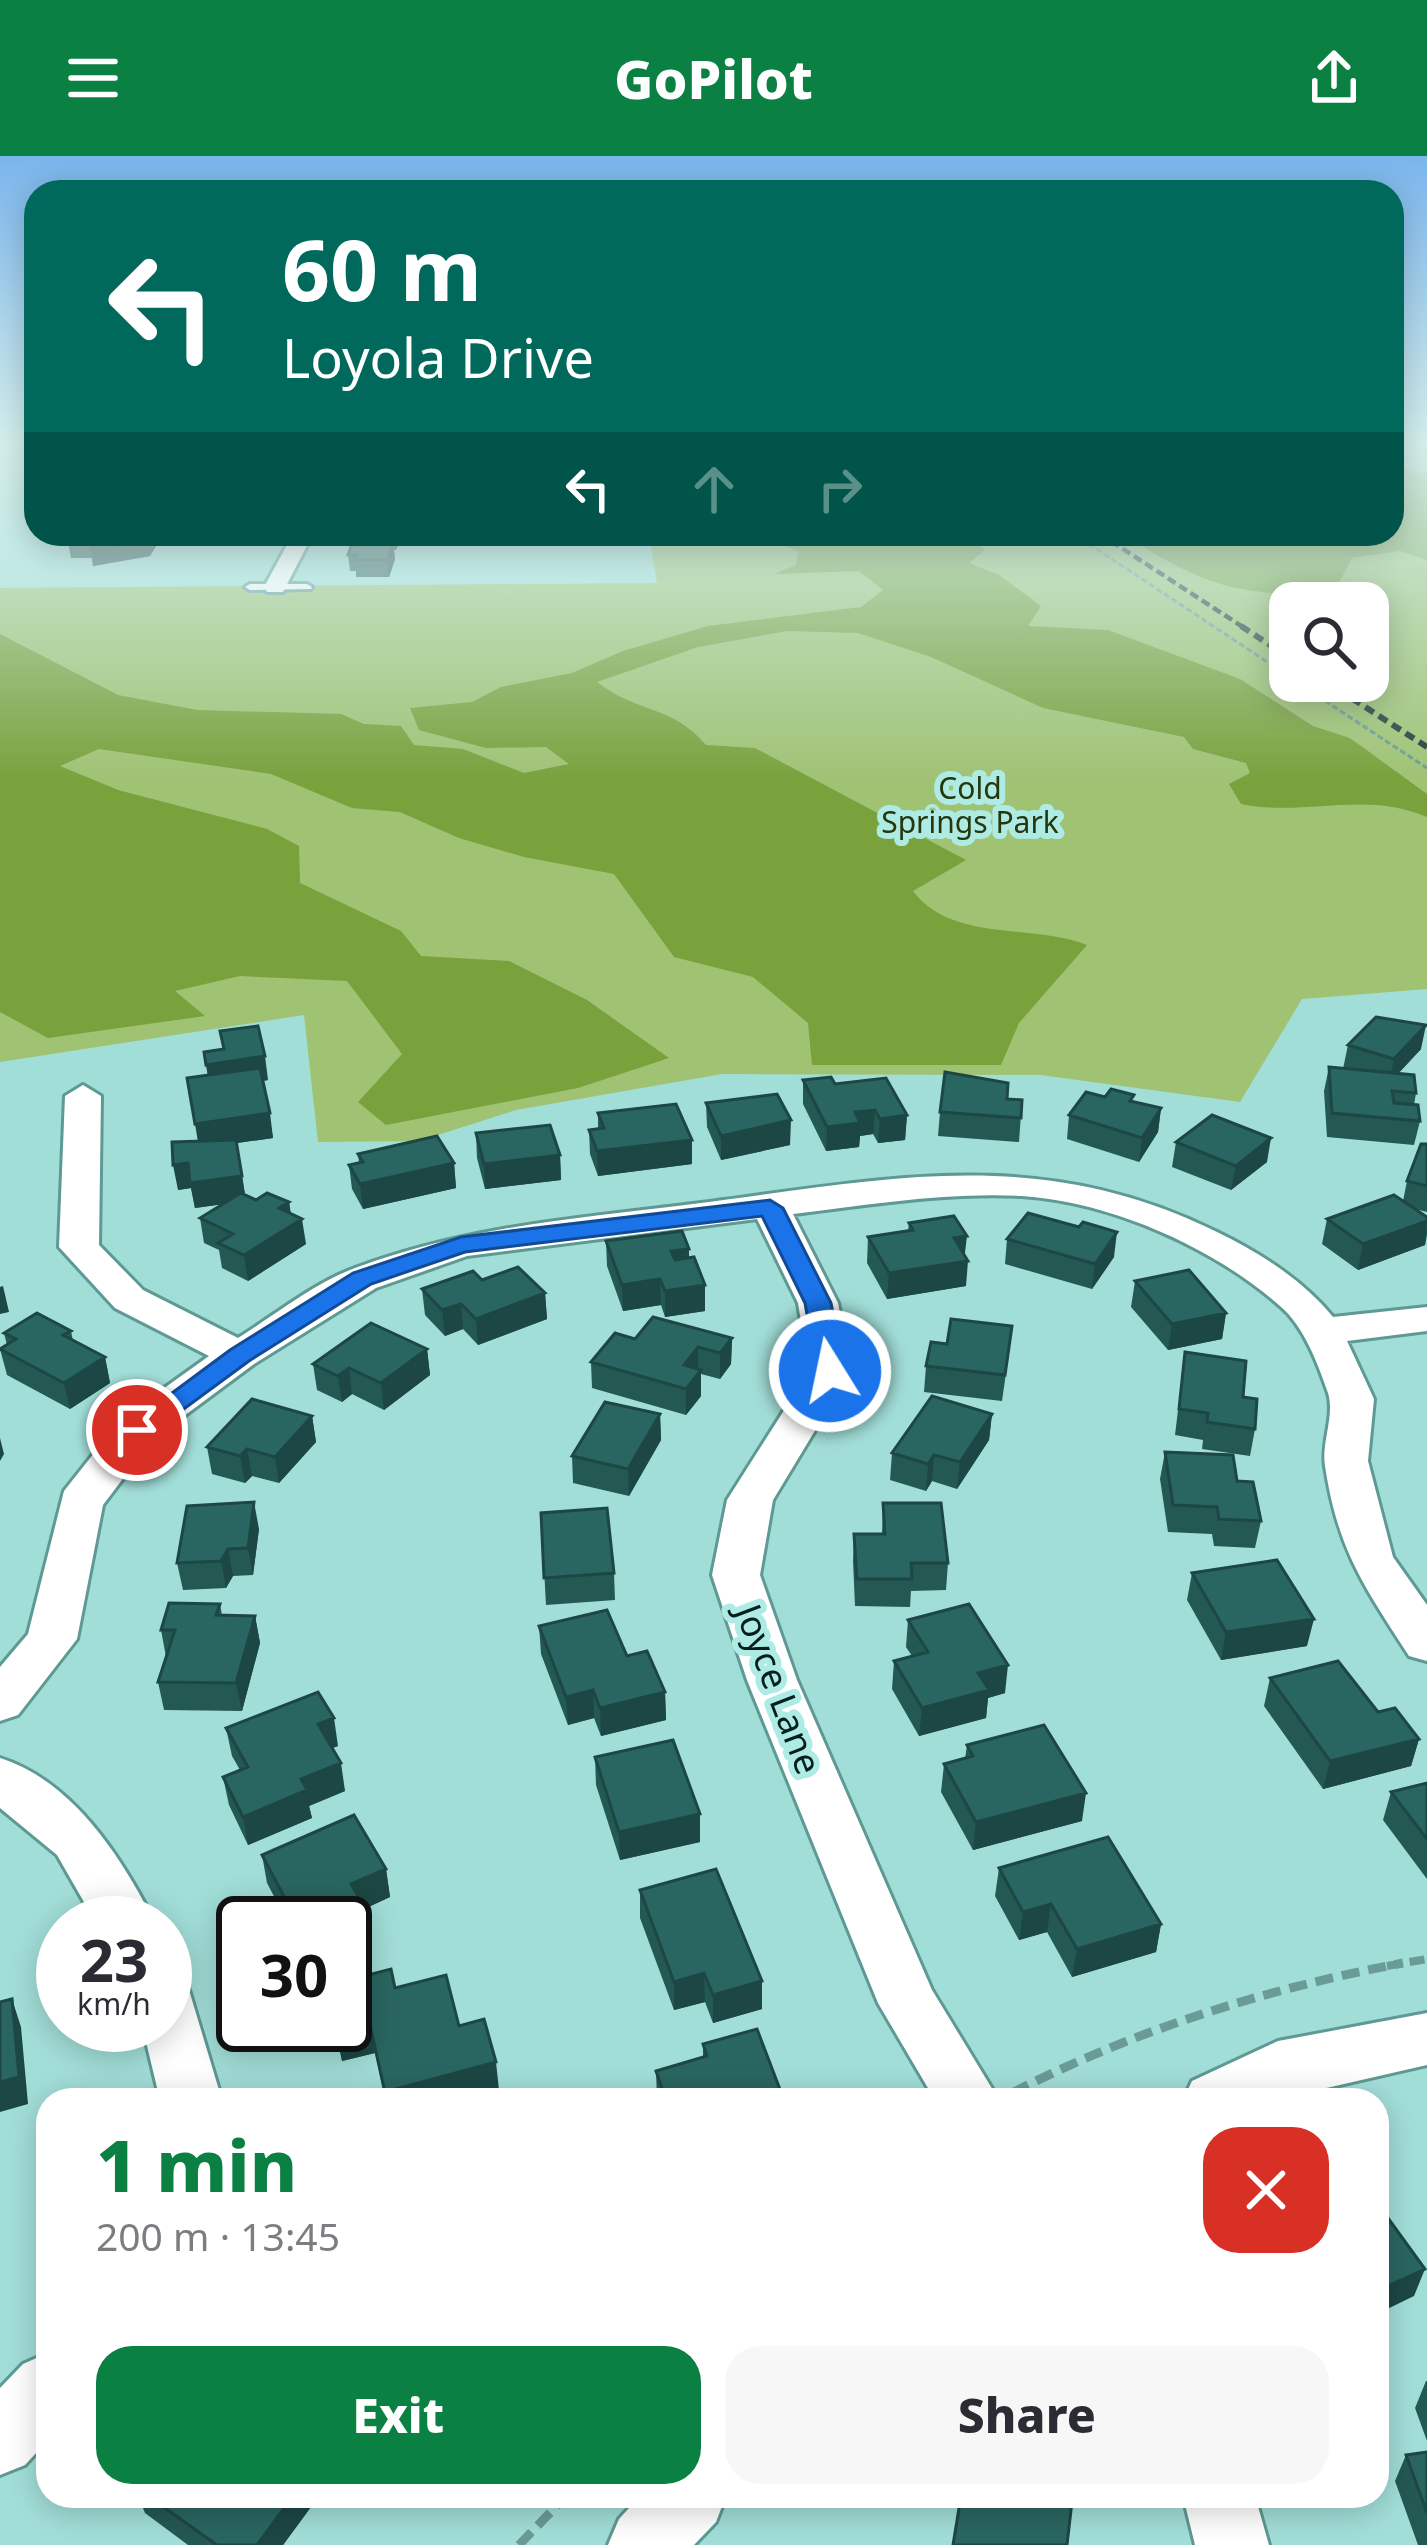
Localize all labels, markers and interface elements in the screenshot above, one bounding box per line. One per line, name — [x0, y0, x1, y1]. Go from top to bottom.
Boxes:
text: GoPilot — [614, 41, 813, 115]
icon: menu — [60, 45, 126, 111]
icon: share — [1301, 45, 1367, 111]
text: 60 m — [282, 211, 482, 326]
icon: left — [84, 228, 240, 384]
text: Loyola Drive — [282, 320, 594, 394]
icon: left — [555, 456, 621, 522]
icon: ahead — [681, 456, 747, 522]
icon: right — [807, 456, 873, 522]
map controls — [1269, 582, 1389, 702]
button: search — [1269, 582, 1389, 702]
park label: Cold Springs Park — [881, 767, 1059, 842]
position arrow — [767, 1308, 893, 1434]
pin — [86, 1379, 188, 1481]
icon: arrive — [104, 1397, 170, 1463]
street label: Joyce Lane — [723, 1594, 834, 1781]
speed limit sign: 30 — [216, 1896, 372, 2052]
text: 23 — [80, 1918, 148, 2000]
text: km/h — [77, 1983, 151, 2024]
text: 1 min — [96, 2115, 297, 2213]
button: close — [1203, 2127, 1329, 2253]
text: 200 m · 13:45 — [96, 2209, 340, 2262]
button: Exit — [96, 2346, 701, 2484]
button: Share — [725, 2346, 1329, 2484]

